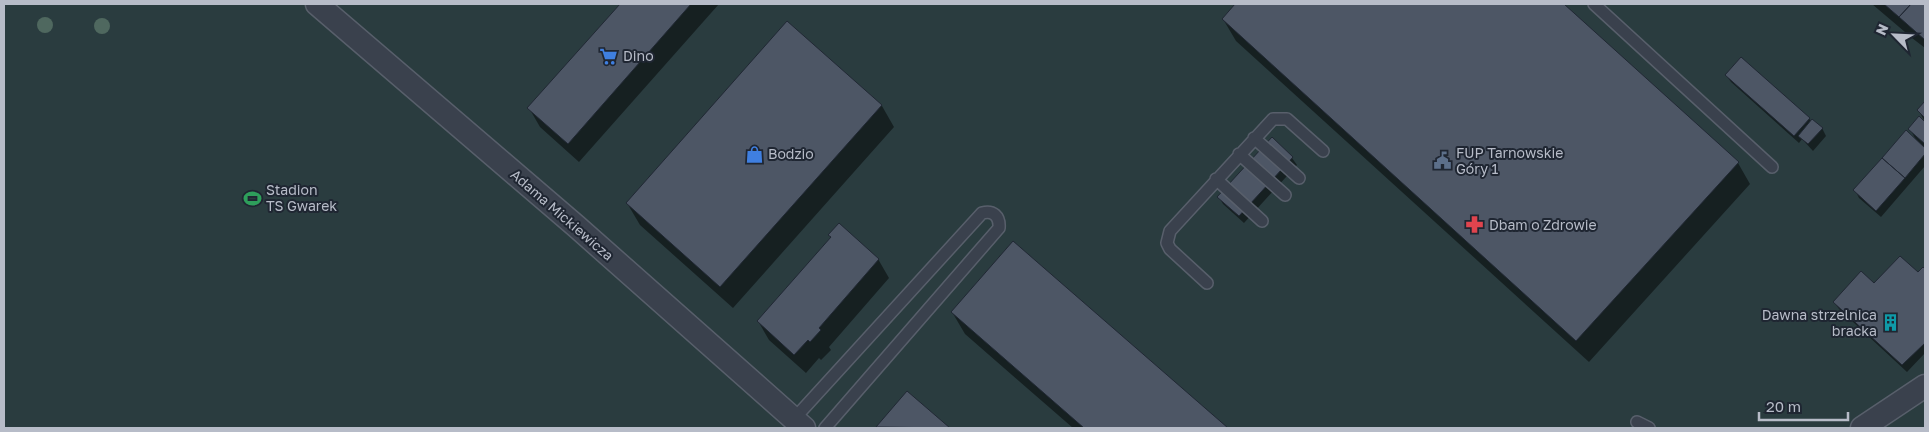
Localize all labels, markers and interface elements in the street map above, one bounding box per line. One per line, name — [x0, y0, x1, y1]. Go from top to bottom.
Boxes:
north arrow — [1869, 10, 1919, 60]
text: N — [1872, 21, 1892, 38]
supermarket icon: Dino — [599, 46, 619, 66]
place label: Dino — [623, 47, 654, 64]
shop icon: Bodzio — [744, 144, 764, 164]
place label: FUP Tarnowskie Góry 1 — [1456, 144, 1563, 177]
place label: Bodzio — [768, 145, 814, 162]
public building icon: FUP Tarnowskie Góry 1 — [1432, 151, 1452, 171]
street label: Adama Mickiewicza — [508, 165, 617, 264]
place label: Stadion TS Gwarek — [266, 181, 337, 214]
sports icon: Stadion TS Gwarek — [242, 188, 262, 208]
pharmacy icon: Dbam o Zdrowie — [1465, 215, 1485, 235]
place label: Dbam o Zdrowie — [1489, 216, 1597, 233]
place label: Dawna strzelnica bracka — [1762, 306, 1877, 339]
building icon: Dawna strzelnica bracka — [1881, 313, 1901, 333]
scale bar — [1759, 390, 1848, 422]
text: 20 m — [1766, 397, 1801, 415]

